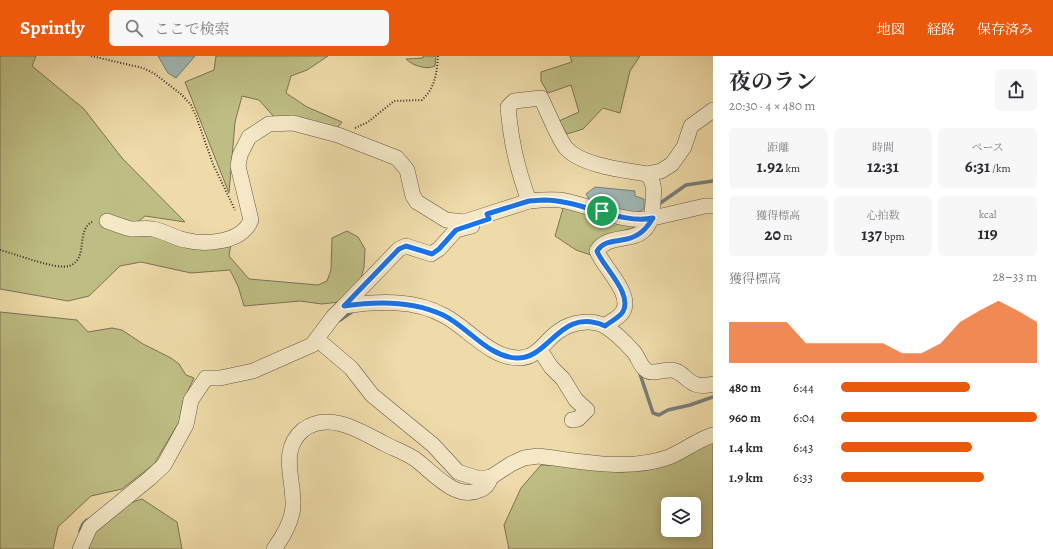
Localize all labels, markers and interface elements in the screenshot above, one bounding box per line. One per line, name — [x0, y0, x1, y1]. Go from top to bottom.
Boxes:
search box — [109, 10, 389, 46]
text: Sprintly — [20, 15, 85, 41]
icon: search — [123, 17, 145, 39]
text: ここで検索 — [155, 19, 230, 39]
text: 地図 — [877, 20, 905, 39]
text: 経路 — [927, 20, 955, 39]
text: 保存済み — [977, 20, 1033, 39]
text: 夜のラン — [729, 67, 817, 97]
button: share — [995, 69, 1037, 111]
text: 20:30 · 4 × 480 m — [729, 97, 815, 114]
text: 距離 — [767, 140, 789, 155]
text: 時間 — [872, 140, 894, 155]
text: ペース — [971, 140, 1004, 155]
text: 1.92 — [757, 155, 783, 178]
text: 12:31 — [867, 155, 899, 178]
text: 6:31 — [965, 155, 990, 178]
text: km — [783, 161, 800, 176]
text: /km — [990, 161, 1011, 176]
pin — [585, 194, 619, 228]
icon: arrive — [591, 200, 613, 222]
text: kcal — [979, 207, 996, 222]
text: 獲得標高 — [756, 208, 800, 223]
text: 心拍数 — [866, 208, 899, 223]
text: 119 — [978, 222, 998, 245]
text: 20 — [764, 223, 781, 246]
text: 137 — [861, 223, 882, 246]
text: m — [781, 229, 792, 244]
text: bpm — [882, 229, 905, 244]
text: 28–33 m — [992, 268, 1037, 285]
text: 獲得標高 — [729, 270, 781, 287]
text: 480 m — [729, 379, 761, 396]
text: 6:44 — [793, 379, 814, 396]
text: 960 m — [729, 409, 761, 426]
text: 6:04 — [793, 409, 815, 426]
text: 1.4 km — [729, 439, 763, 456]
text: 6:43 — [793, 439, 813, 456]
text: 1.9 km — [729, 469, 763, 486]
text: 6:33 — [793, 469, 813, 486]
map controls — [661, 497, 701, 537]
button: layers — [661, 497, 701, 537]

